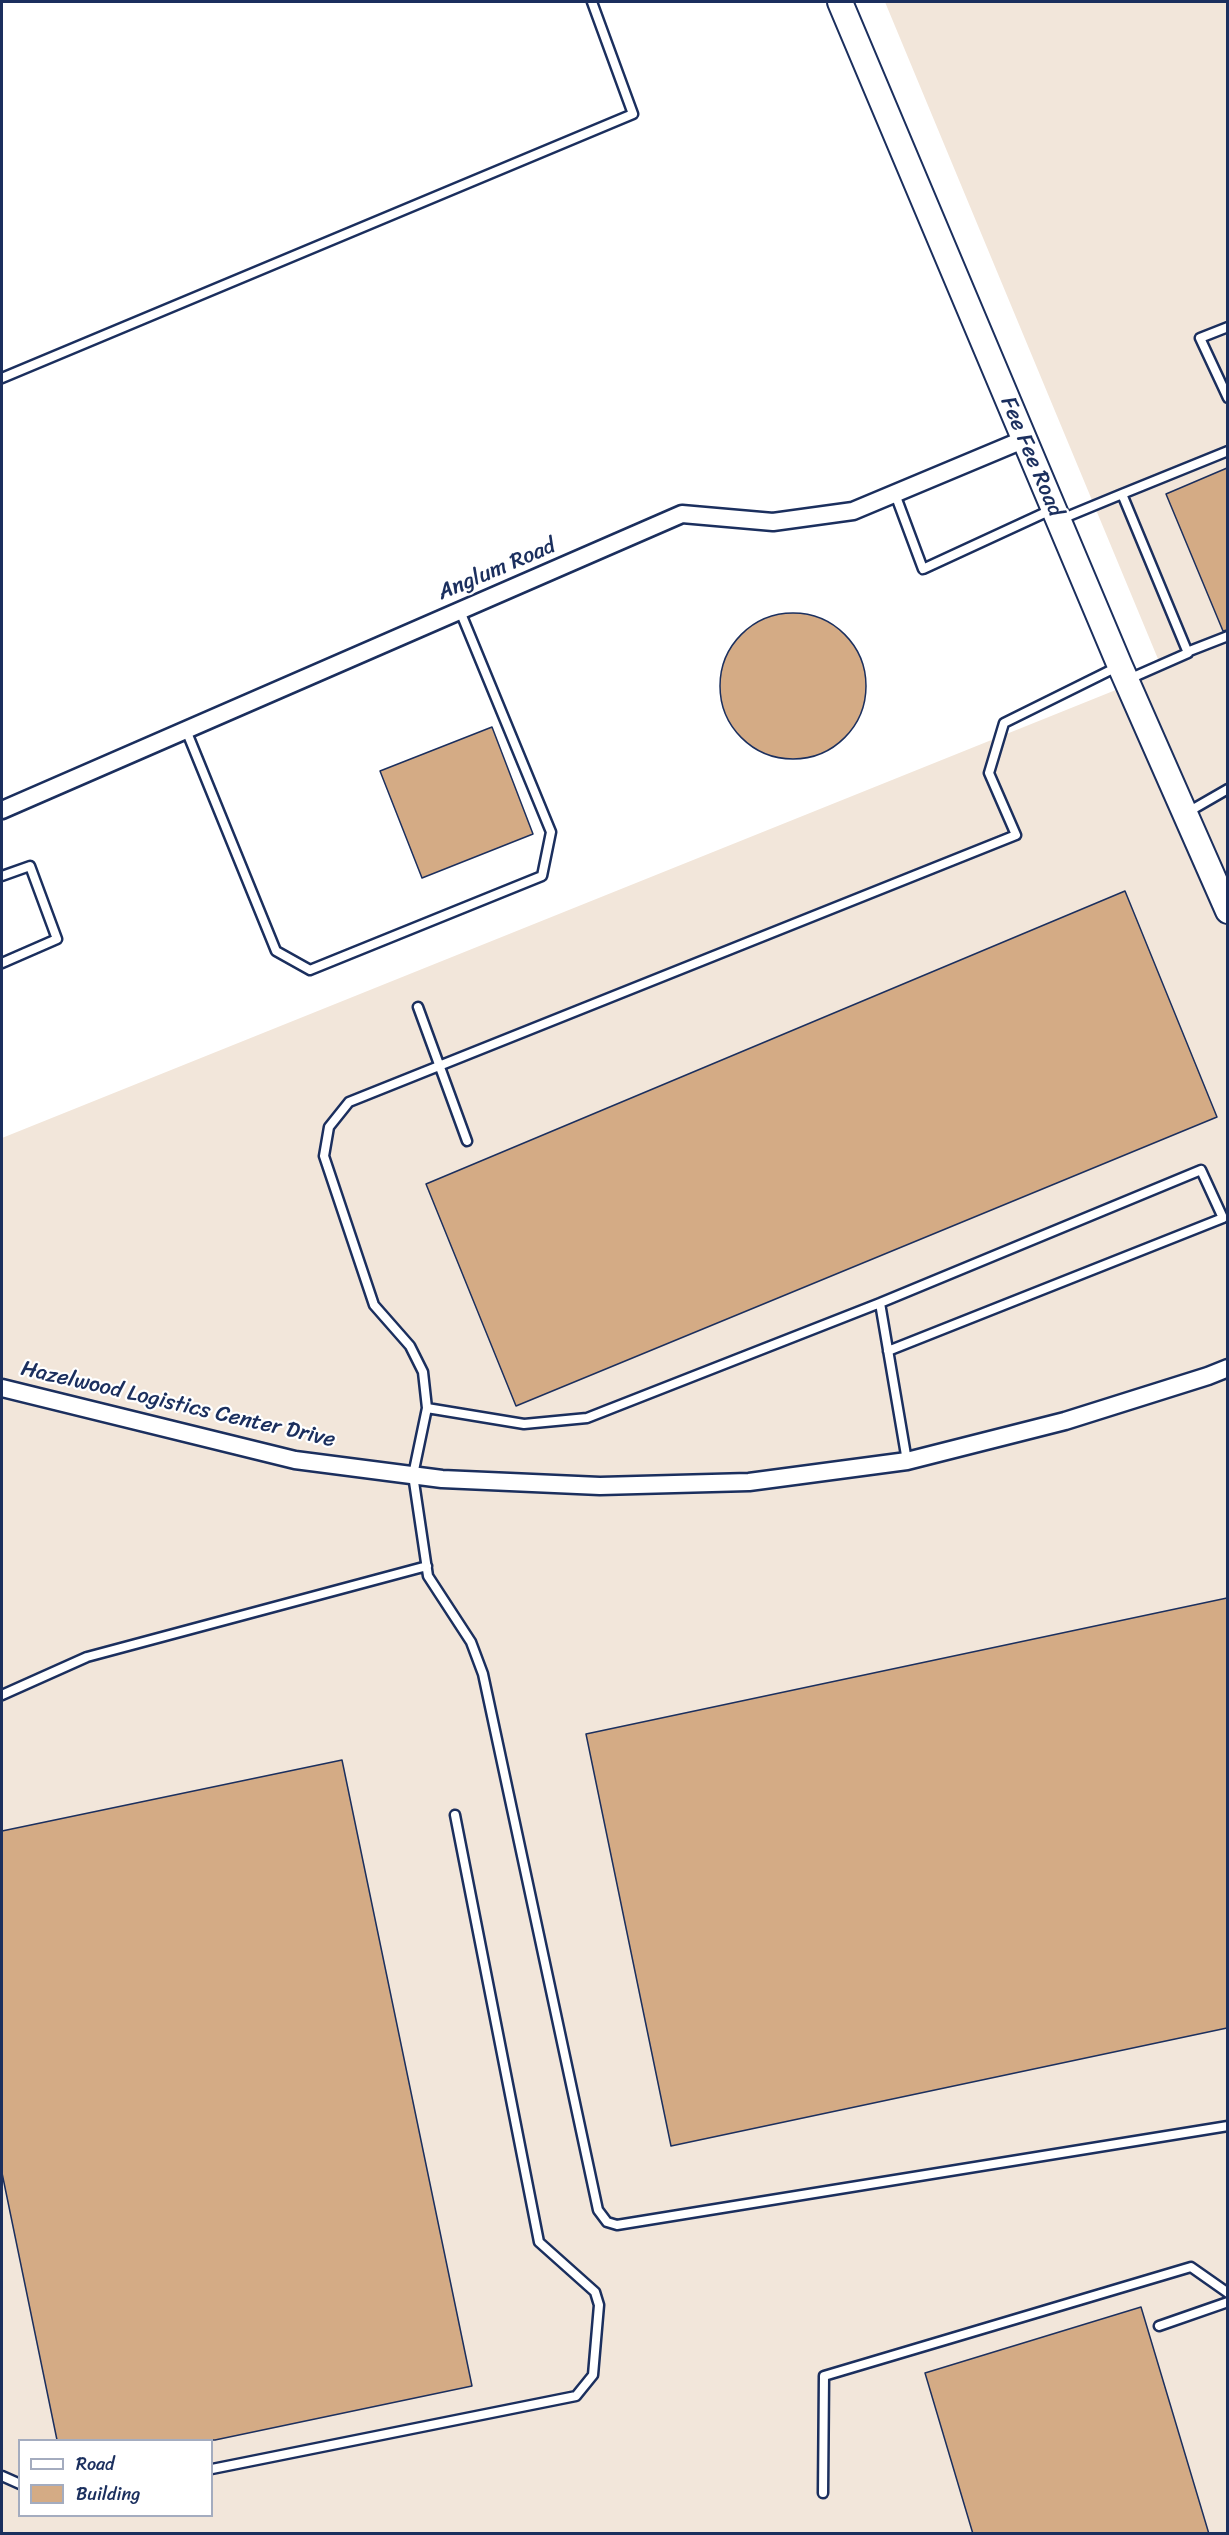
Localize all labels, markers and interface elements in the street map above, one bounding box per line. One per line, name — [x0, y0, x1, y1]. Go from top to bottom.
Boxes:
street label: Fee Fee Road — [994, 393, 1068, 521]
street label: Anglum Road — [434, 533, 560, 607]
street label: Hazelwood Logistics Center Drive — [18, 1356, 338, 1454]
legend — [18, 2439, 213, 2517]
text: Road — [76, 2448, 115, 2480]
text: Building — [76, 2478, 140, 2510]

